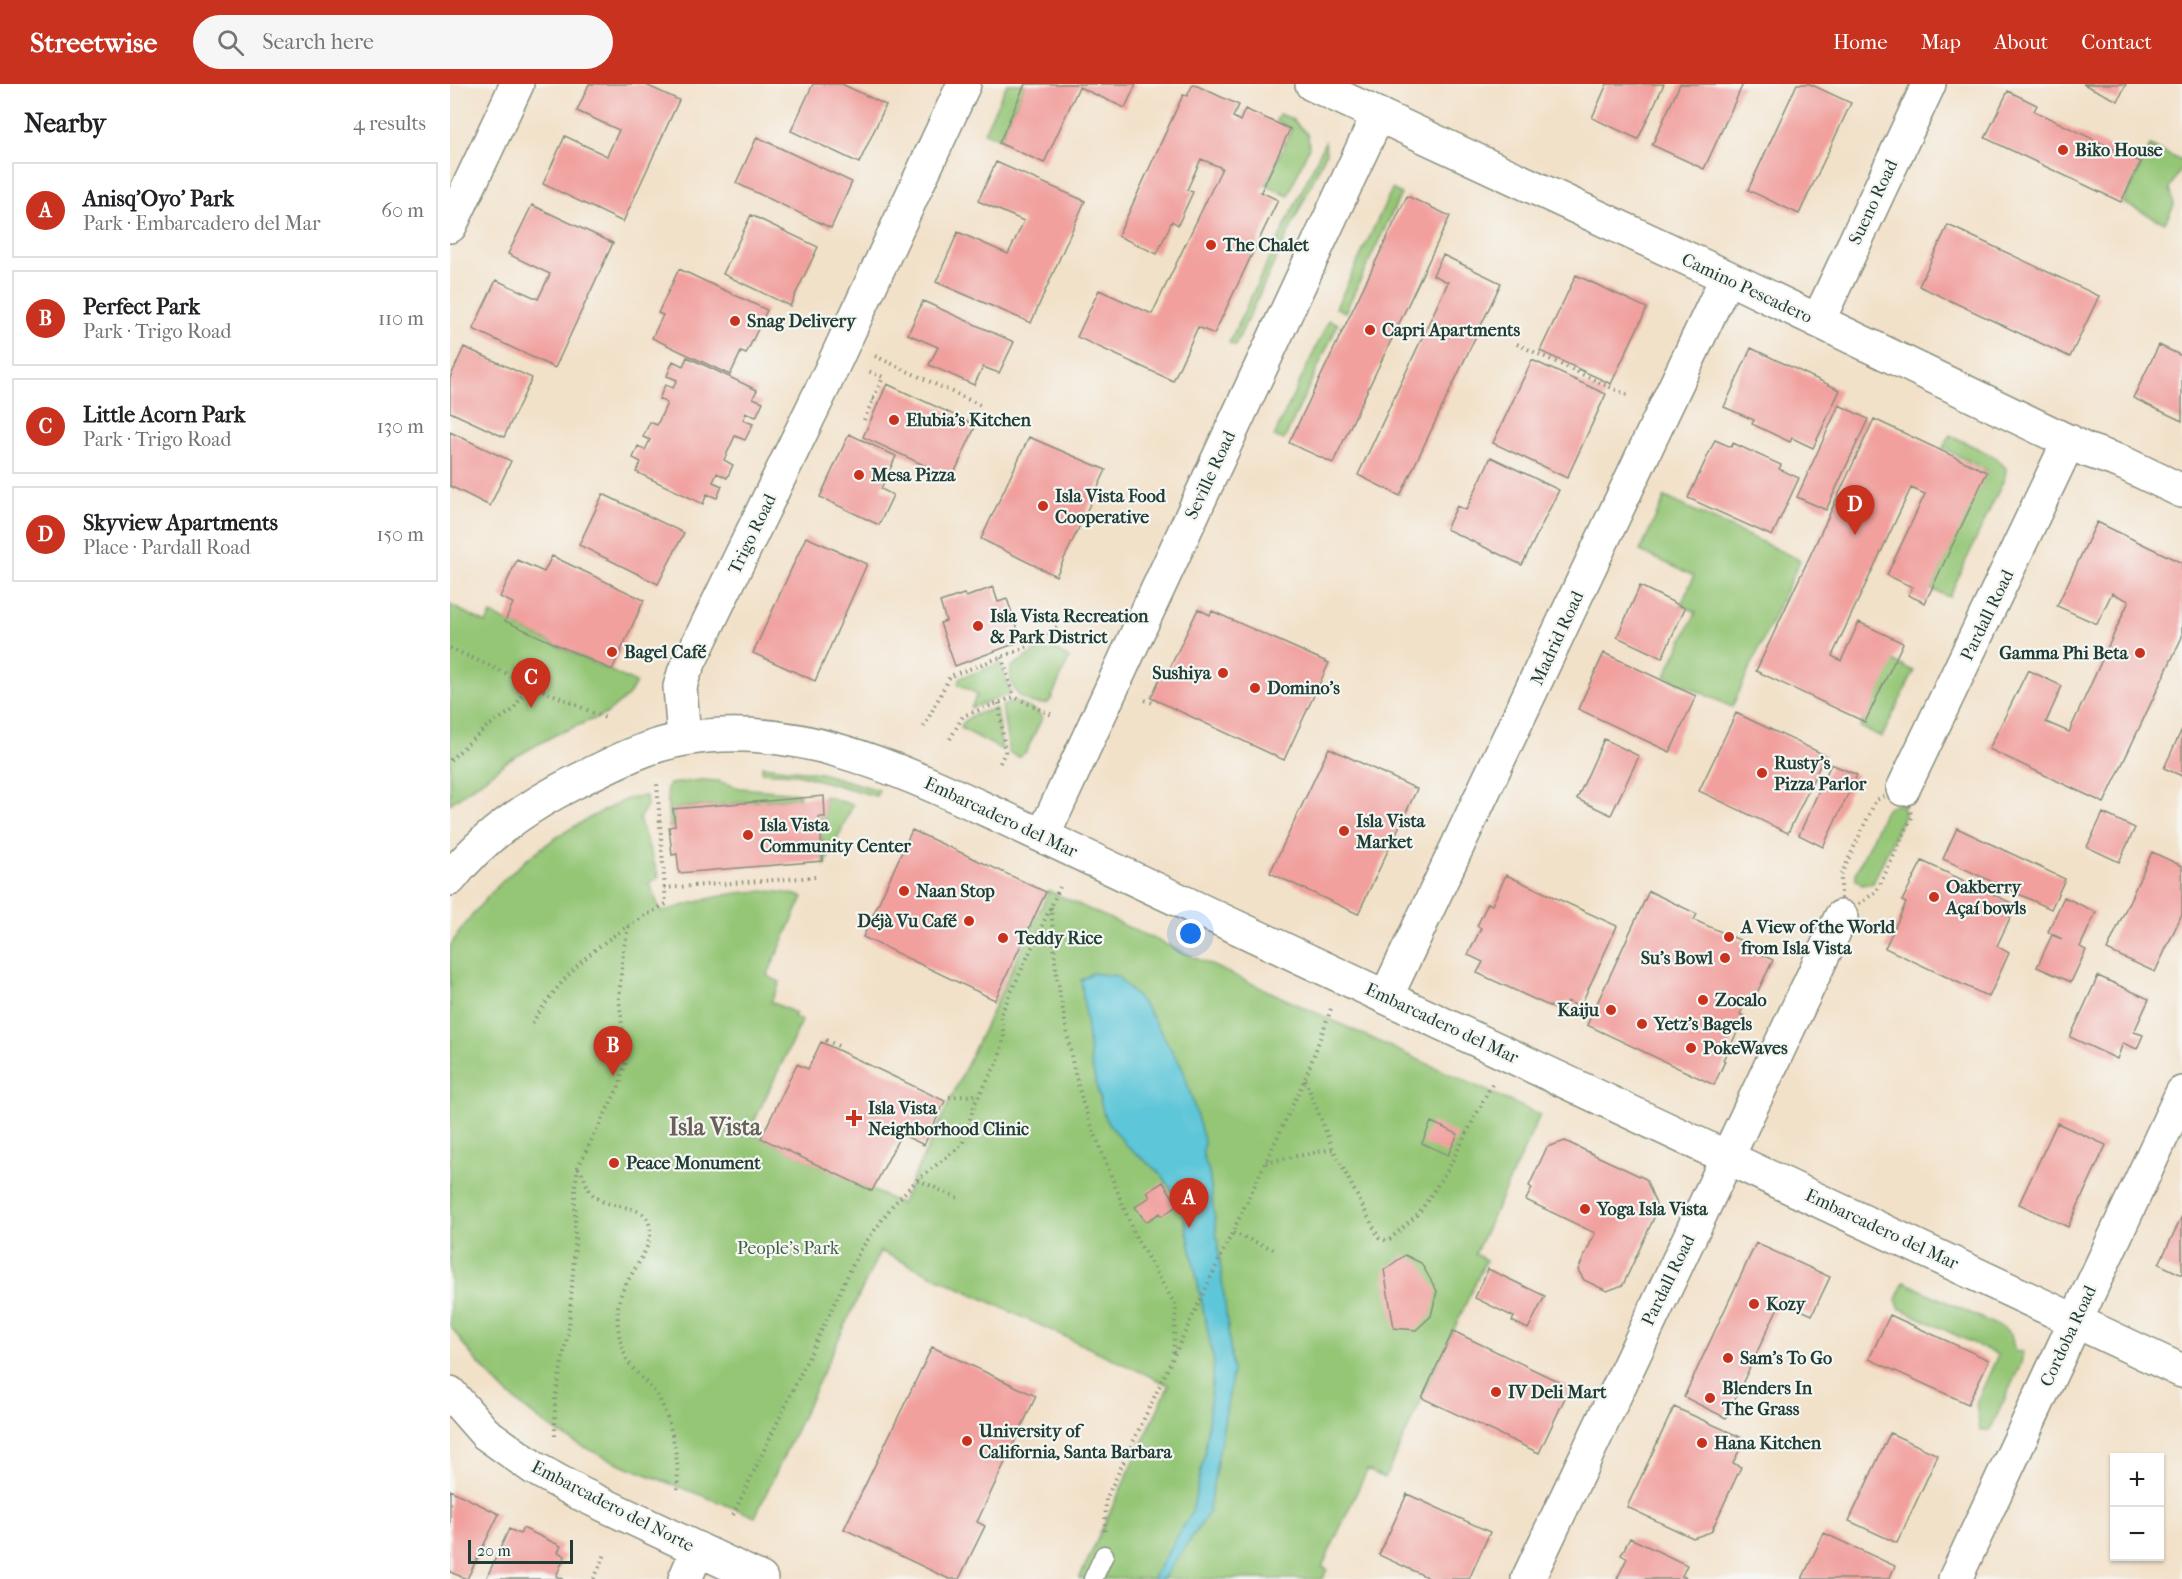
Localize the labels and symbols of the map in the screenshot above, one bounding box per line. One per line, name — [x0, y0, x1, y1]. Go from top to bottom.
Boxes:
place label: Biko House — [2075, 140, 2163, 161]
marker: Biko House — [2056, 143, 2070, 157]
street label: Sueno Road — [1845, 156, 1902, 248]
place label: The Chalet — [1222, 235, 1310, 256]
marker: The Chalet — [1204, 238, 1218, 252]
street label: Camino Pescadero — [1678, 249, 1815, 328]
place label: Snag Delivery — [747, 311, 857, 332]
marker: Snag Delivery — [728, 314, 742, 328]
place label: Capri Apartments — [1382, 320, 1520, 341]
marker: Capri Apartments — [1363, 323, 1377, 337]
place label: Elubia's Kitchen — [906, 410, 1032, 431]
marker: Elubia's Kitchen — [887, 413, 901, 427]
street label: Seville Road — [1181, 428, 1240, 523]
place label: Mesa Pizza — [870, 465, 956, 486]
marker: Mesa Pizza — [852, 468, 866, 482]
place label: Isla Vista Food Cooperative — [1055, 486, 1167, 528]
pin: D — [1836, 486, 1874, 535]
street label: Trigo Road — [724, 491, 781, 578]
marker: Isla Vista Food Cooperative — [1036, 499, 1050, 513]
street label: Pardall Road — [1956, 566, 2019, 664]
street label: Madrid Road — [1527, 588, 1588, 688]
place label: Isla Vista Recreation & Park District — [990, 606, 1149, 648]
marker: Isla Vista Recreation & Park District — [971, 619, 985, 633]
place label: Bagel Café — [624, 642, 706, 663]
place label: Gamma Phi Beta — [1999, 643, 2129, 664]
marker: Bagel Café — [605, 645, 619, 659]
marker: Gamma Phi Beta — [2133, 646, 2147, 660]
pin: C — [512, 658, 550, 708]
place label: Sushiya — [1152, 663, 1212, 684]
marker: Sushiya — [1216, 666, 1230, 680]
place label: Domino's — [1267, 678, 1340, 699]
marker: Domino's — [1248, 681, 1262, 695]
place label: Rusty's Pizza Parlor — [1774, 753, 1867, 795]
marker: Rusty's Pizza Parlor — [1755, 766, 1769, 780]
street label: Embarcadero del Mar — [921, 773, 1081, 862]
place label: Isla Vista Market — [1355, 811, 1426, 853]
place label: Isla Vista Community Center — [760, 815, 911, 857]
marker: Isla Vista Market — [1337, 824, 1351, 838]
marker: Isla Vista Community Center — [741, 828, 755, 842]
place label: Oakberry Açaí bowls — [1945, 877, 2027, 919]
place label: Naan Stop — [916, 881, 995, 902]
marker: Naan Stop — [897, 884, 911, 898]
marker: Oakberry Açaí bowls — [1927, 890, 1941, 904]
place label: Déjà Vu Café — [857, 911, 957, 932]
marker: Déjà Vu Café — [962, 914, 976, 928]
place label: A View of the World from Isla Vista — [1740, 917, 1896, 959]
your location — [1176, 919, 1205, 948]
place label: Teddy Rice — [1014, 928, 1103, 949]
marker: A View of the World from Isla Vista — [1722, 930, 1736, 944]
marker: Teddy Rice — [996, 931, 1010, 945]
place label: Su's Bowl — [1641, 948, 1714, 969]
marker: Su's Bowl — [1718, 951, 1732, 965]
street label: Embarcadero del Mar — [1362, 979, 1522, 1068]
place label: Zocalo — [1715, 990, 1767, 1011]
marker: Zocalo — [1696, 993, 1710, 1007]
place label: Kaiju — [1557, 1000, 1600, 1021]
marker: Kaiju — [1604, 1003, 1618, 1017]
place label: Yetz's Bagels — [1653, 1014, 1753, 1035]
marker: Yetz's Bagels — [1635, 1017, 1649, 1031]
pin: B — [594, 1026, 632, 1076]
place label: PokeWaves — [1703, 1038, 1788, 1059]
marker: PokeWaves — [1684, 1041, 1698, 1055]
place label: Isla Vista Neighborhood Clinic — [868, 1098, 1029, 1140]
marker: Isla Vista Neighborhood Clinic — [845, 1109, 863, 1127]
district label: Isla Vista — [669, 1113, 762, 1141]
place label: Peace Monument — [626, 1153, 761, 1174]
marker: Peace Monument — [607, 1156, 621, 1170]
pin: A — [1170, 1178, 1208, 1228]
street label: Embarcadero del Mar — [1802, 1185, 1962, 1274]
place label: Yoga Isla Vista — [1596, 1199, 1708, 1220]
marker: Yoga Isla Vista — [1578, 1202, 1592, 1216]
street label: Pardall Road — [1637, 1231, 1700, 1329]
park label: People's Park — [737, 1238, 840, 1259]
street label: Cordoba Road — [2036, 1282, 2101, 1390]
place label: Kozy — [1766, 1294, 1807, 1315]
marker: Kozy — [1747, 1297, 1761, 1311]
place label: Sam's To Go — [1740, 1348, 1832, 1369]
marker: Sam's To Go — [1721, 1351, 1735, 1365]
place label: Blenders In The Grass — [1721, 1378, 1813, 1420]
place label: IV Deli Mart — [1508, 1382, 1607, 1403]
marker: IV Deli Mart — [1489, 1385, 1503, 1399]
marker: Blenders In The Grass — [1703, 1391, 1717, 1405]
place label: University of California, Santa Barbara — [978, 1421, 1173, 1463]
place label: Hana Kitchen — [1714, 1433, 1822, 1454]
marker: University of California, Santa Barbara — [960, 1434, 974, 1448]
marker: Hana Kitchen — [1695, 1436, 1709, 1450]
street label: Embarcadero del Norte — [528, 1456, 698, 1557]
scale bar — [468, 1537, 573, 1564]

